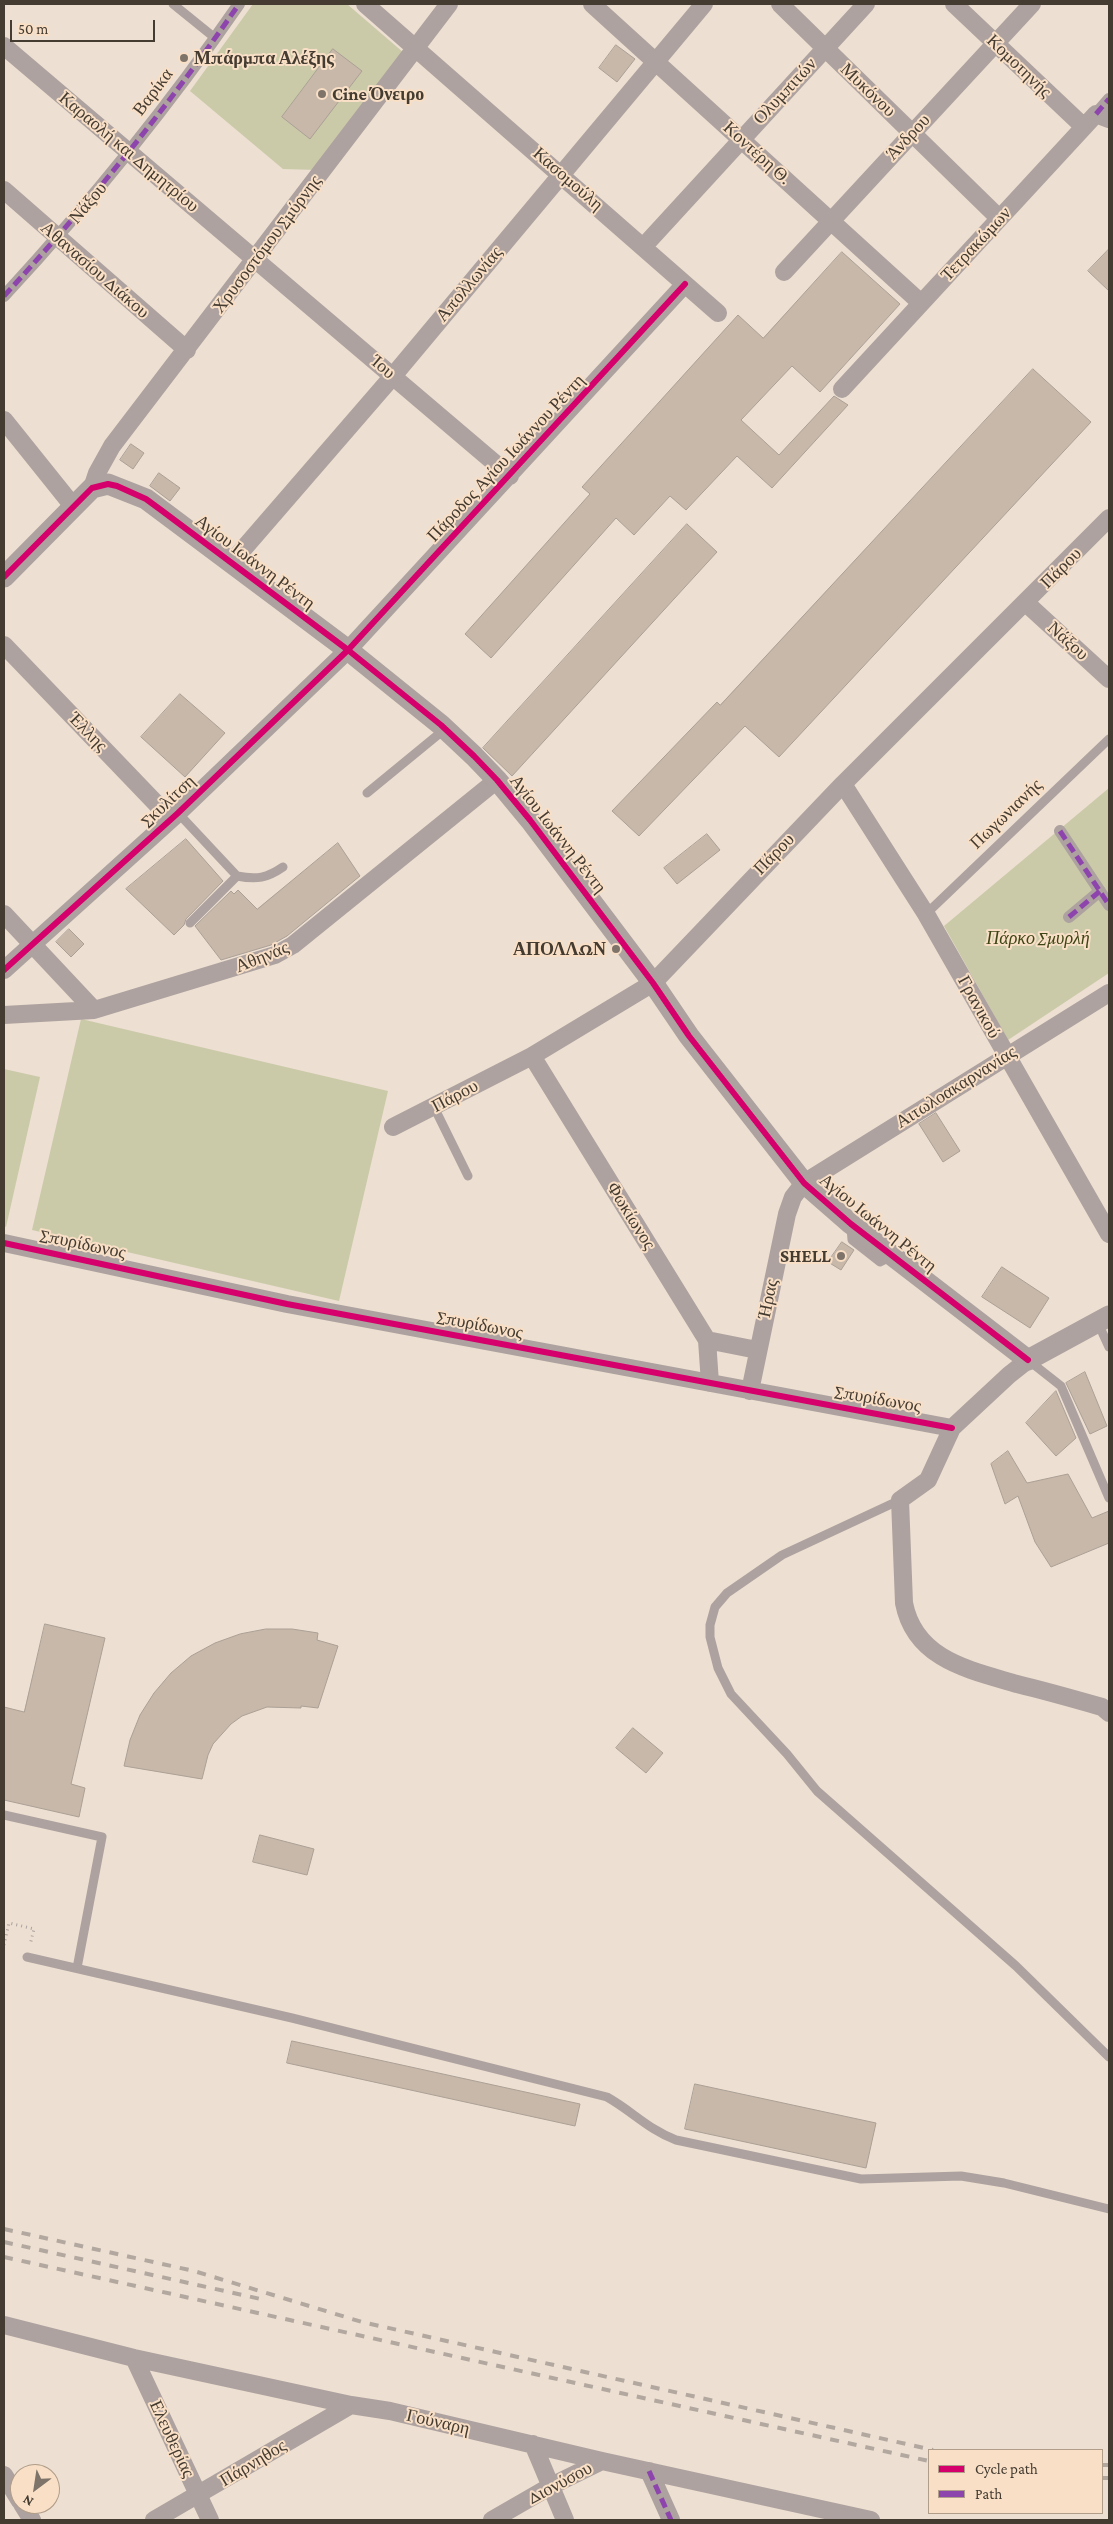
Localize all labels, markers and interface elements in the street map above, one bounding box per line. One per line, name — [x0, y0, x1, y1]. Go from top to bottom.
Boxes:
scale bar — [12, 10, 158, 42]
text: 50 m — [18, 21, 48, 37]
street label: Κομοτηνής — [982, 30, 1056, 102]
place label: Μπάρμπα Αλέξης — [194, 47, 334, 69]
marker: Μπάρμπα Αλέξης — [178, 52, 190, 64]
street label: Ολυμπιτών — [749, 53, 821, 129]
street label: Μυκόνου — [836, 58, 900, 122]
street label: Βαρίκα — [128, 64, 178, 120]
place label: Cine Όνειρο — [332, 83, 424, 105]
street label: Καραολή και Δημητρίου — [55, 87, 203, 217]
marker: Cine Όνειρο — [316, 88, 328, 100]
street label: Άνδρου — [881, 109, 935, 165]
street label: Κοντέρη Θ. — [719, 117, 795, 189]
street label: Κασομούλη — [528, 143, 608, 215]
street label: Χρυσοστόμου Σμύρνης — [208, 171, 326, 317]
street label: Νάξου — [64, 178, 112, 228]
street label: Τετρακώμων — [936, 203, 1016, 285]
street label: Αθανασίου Διάκου — [36, 217, 154, 323]
street label: Απολλωνίας — [431, 242, 507, 326]
street label: Ίου — [366, 351, 400, 383]
street label: Πάροδος Αγίου Ιωάννου Ρέντη — [423, 370, 589, 546]
street label: Αγίου Ιωάννη Ρέντη — [191, 510, 319, 614]
street label: Πάρου — [1036, 543, 1086, 593]
street label: Νάξου — [1043, 617, 1093, 665]
street label: Έλλης — [64, 708, 112, 756]
street label: Σκυλίτση — [136, 770, 200, 832]
street label: Αγίου Ιωάννη Ρέντη — [505, 770, 611, 898]
street label: Πωγωνιανής — [966, 774, 1046, 854]
street label: Πάρου — [749, 829, 799, 879]
park label: Πάρκο Σµυρλή — [986, 927, 1090, 949]
street label: Αθηνάς — [232, 937, 292, 977]
place label: ΑΠΟΛΛΩΝ — [513, 938, 606, 960]
marker: ΑΠΟΛΛΩΝ — [610, 943, 622, 955]
street label: Γρανικού — [953, 972, 1005, 1042]
street label: Αιτωλοακαρνανίας — [892, 1041, 1020, 1133]
street label: Πάρου — [428, 1075, 482, 1117]
street label: Αγίου Ιωάννη Ρέντη — [815, 1169, 941, 1277]
street label: Φωκίωνος — [602, 1178, 660, 1254]
street label: Σπυρίδωνος — [38, 1224, 128, 1264]
place label: SHELL — [780, 1245, 831, 1267]
marker: SHELL — [835, 1250, 847, 1262]
street label: Ήρας — [753, 1277, 783, 1321]
street label: Σπυρίδωνος — [435, 1306, 525, 1344]
street label: Σπυρίδωνος — [833, 1381, 923, 1417]
street label: Ελευθερίας — [145, 2397, 199, 2481]
street label: Γούναρη — [404, 2404, 472, 2440]
street label: Πάρνηθος — [216, 2435, 290, 2491]
legend — [928, 2449, 1103, 2514]
street label: Διονύσου — [524, 2457, 596, 2509]
text: Cycle path — [975, 2461, 1038, 2477]
north arrow — [10, 2464, 60, 2514]
text: Path — [975, 2486, 1002, 2502]
text: N — [20, 2492, 36, 2510]

